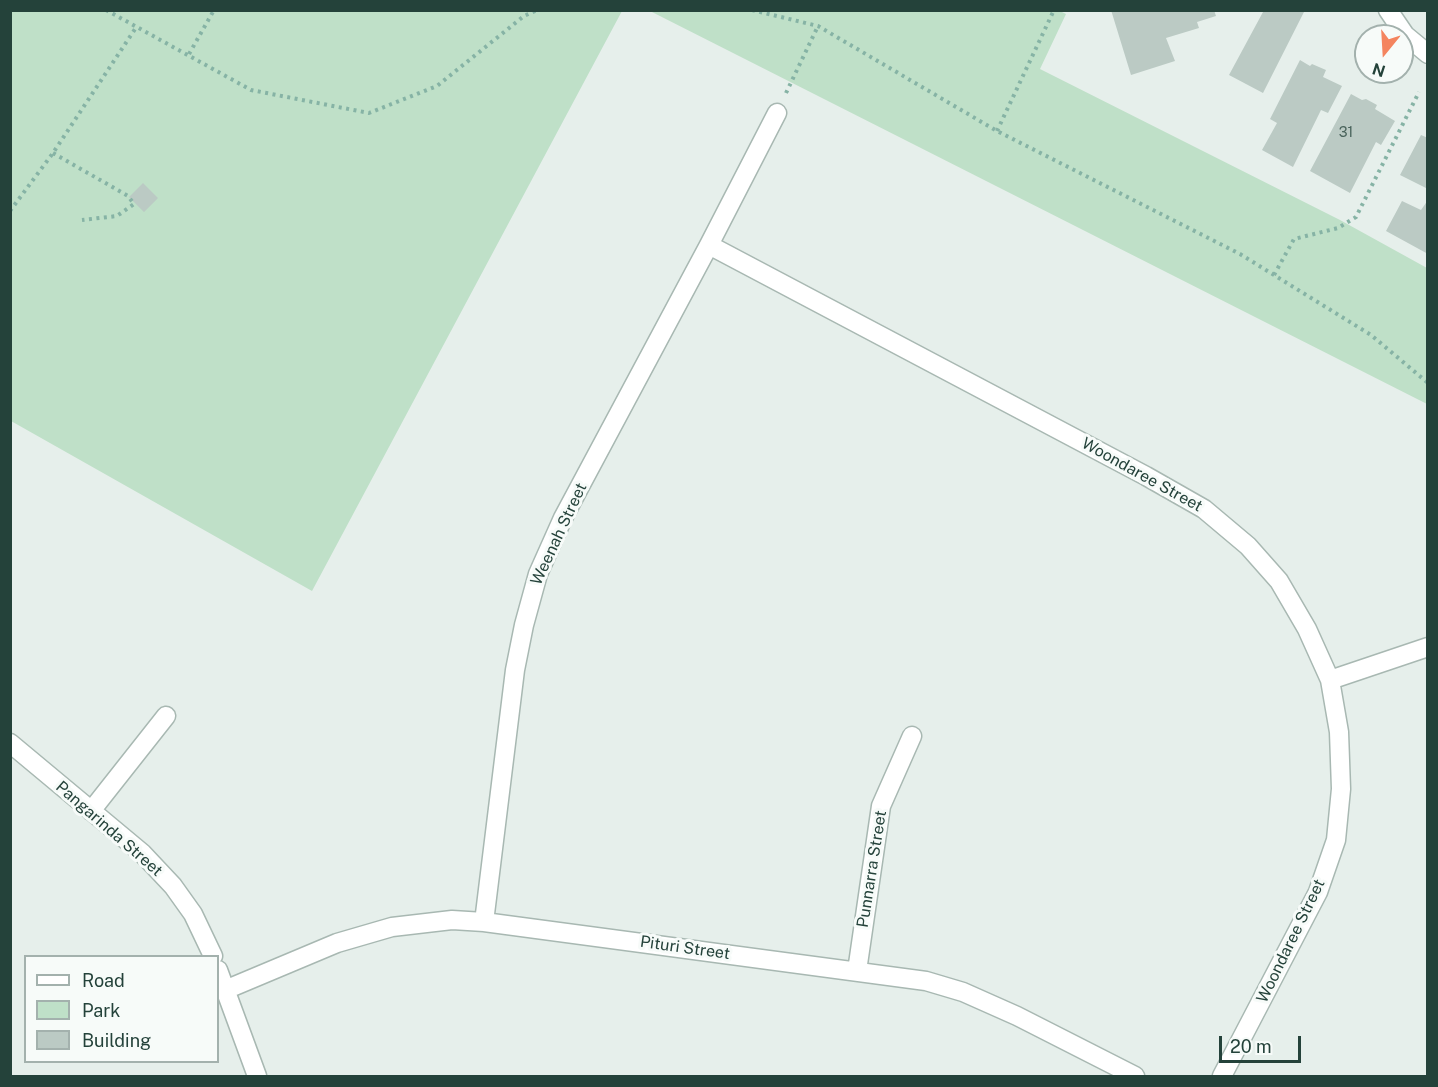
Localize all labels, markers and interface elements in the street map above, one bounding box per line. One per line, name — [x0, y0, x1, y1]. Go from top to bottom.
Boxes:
north arrow — [1354, 24, 1414, 84]
text: N — [1370, 59, 1388, 81]
house number: 31 — [1339, 125, 1353, 141]
street label: Woondaree Street — [1078, 434, 1206, 516]
street label: Weenah Street — [527, 480, 591, 588]
street label: Pangarinda Street — [52, 777, 166, 881]
street label: Punnarra Street — [853, 809, 891, 929]
street label: Woondaree Street — [1253, 876, 1329, 1006]
street label: Pituri Street — [639, 932, 731, 964]
legend — [24, 955, 219, 1063]
text: Road — [82, 970, 125, 991]
text: Park — [82, 1000, 120, 1021]
scale bar — [1222, 1024, 1304, 1062]
text: Building — [82, 1030, 151, 1051]
text: 20 m — [1230, 1036, 1272, 1057]

